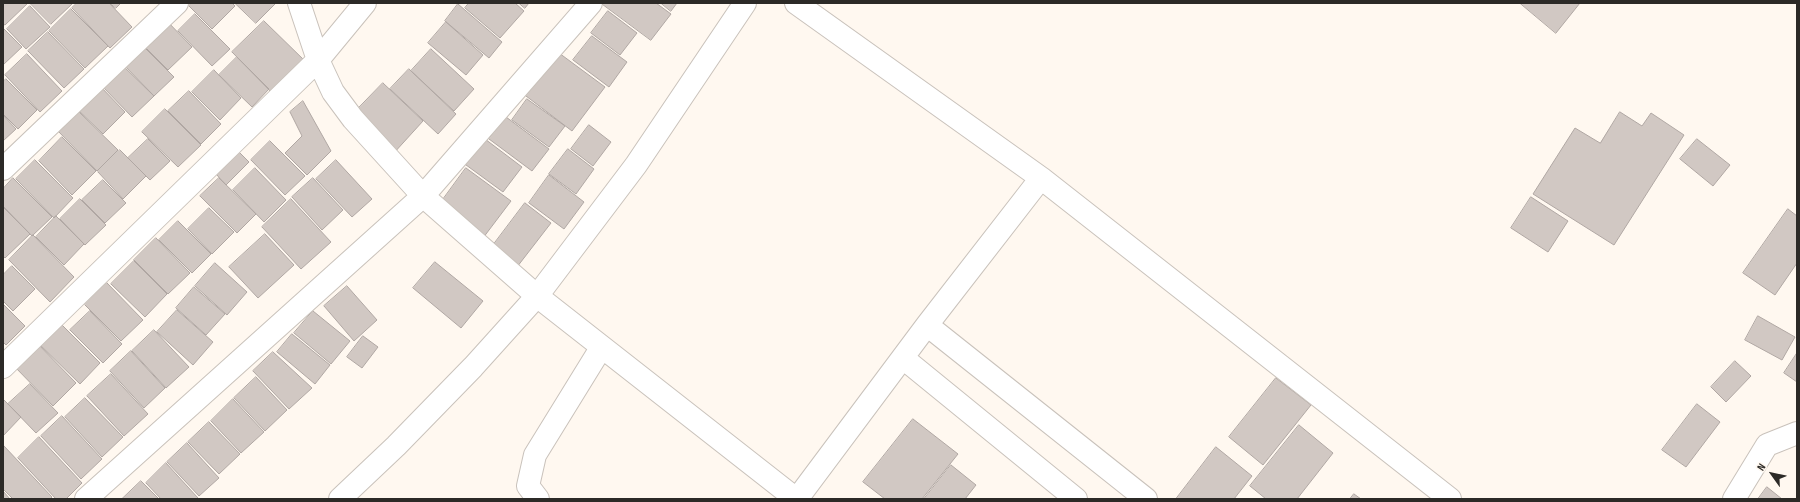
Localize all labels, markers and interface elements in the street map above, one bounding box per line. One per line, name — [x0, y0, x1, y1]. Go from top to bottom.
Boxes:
north arrow — [1752, 454, 1792, 494]
text: N — [1754, 461, 1769, 473]

